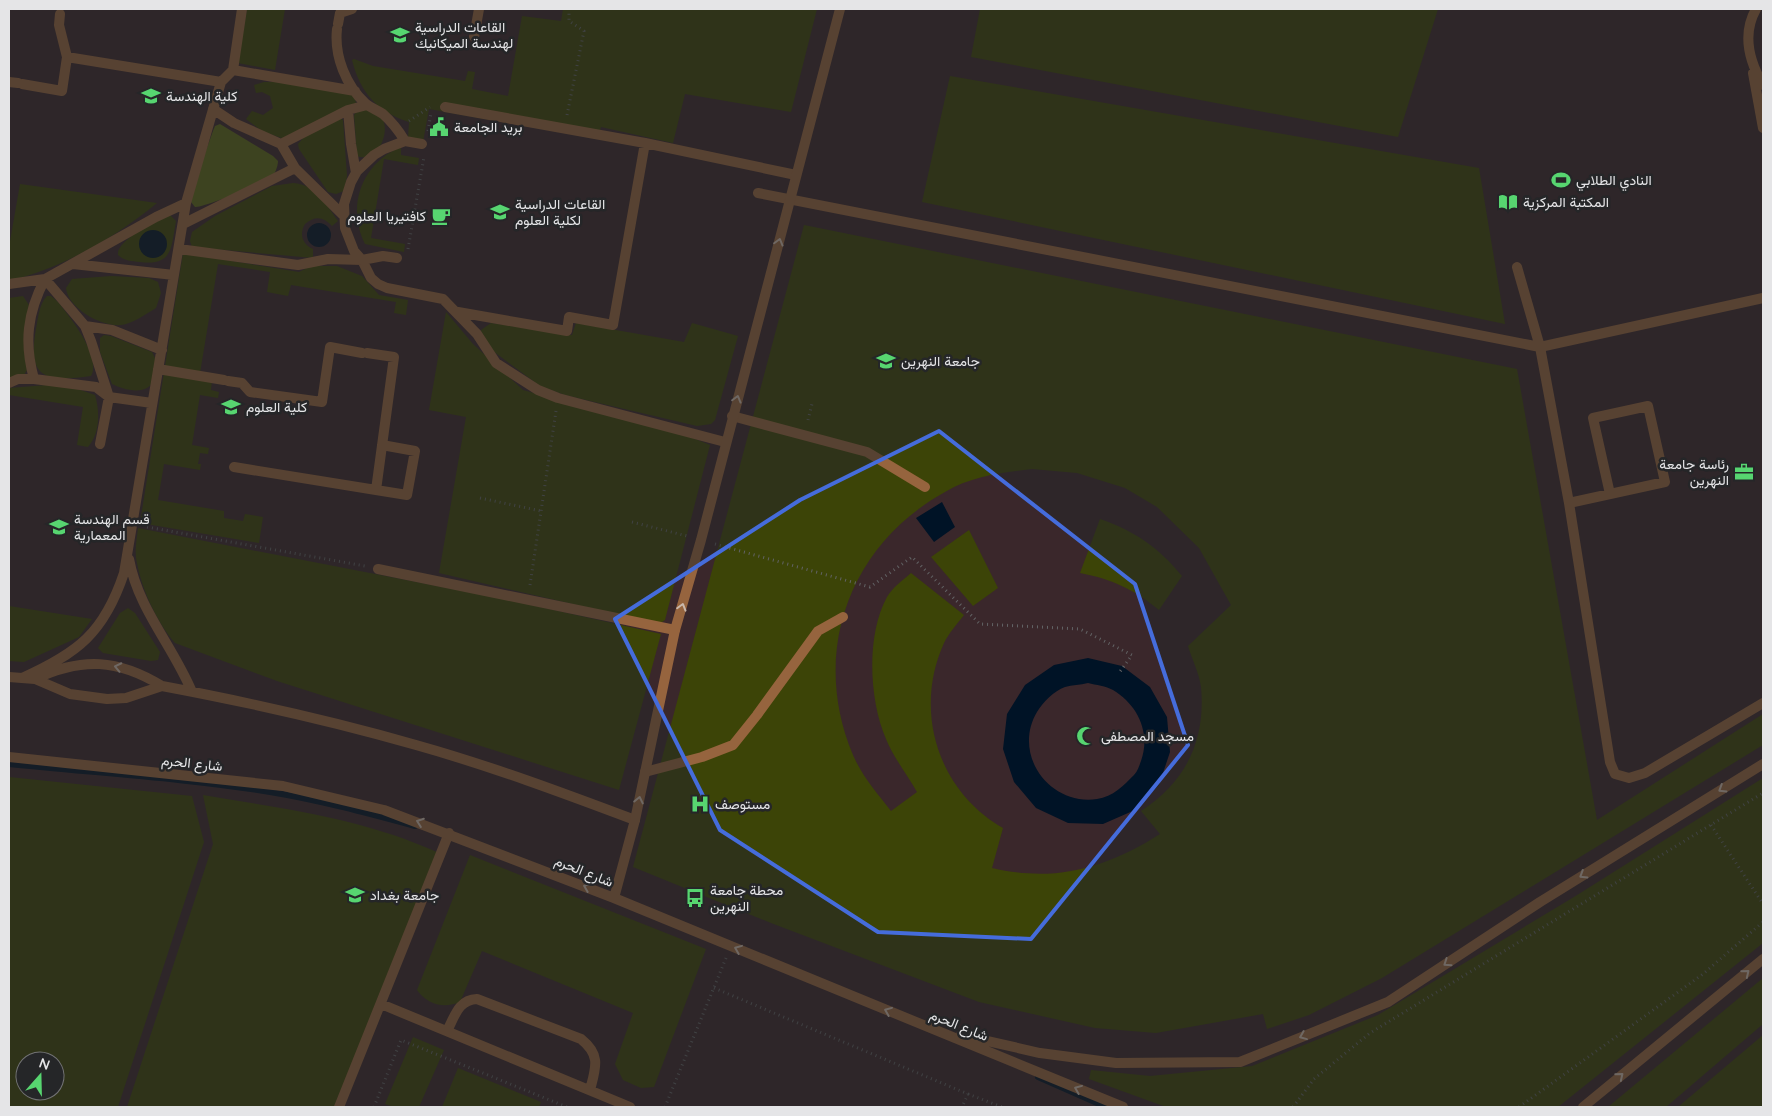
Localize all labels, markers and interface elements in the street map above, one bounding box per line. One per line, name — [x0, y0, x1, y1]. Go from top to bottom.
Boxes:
place label: القاعات الدراسية لهندسة الميكانيك — [415, 18, 513, 52]
school or university icon: القاعات الدراسية لهندسة الميكانيك — [389, 24, 411, 46]
school or university icon: كلية الهندسة — [140, 85, 162, 107]
place label: كلية الهندسة — [166, 87, 238, 105]
public building icon: بريد الجامعة — [428, 116, 450, 138]
place label: بريد الجامعة — [454, 118, 522, 136]
sports icon: النادي الطلابي — [1550, 169, 1572, 191]
place label: النادي الطلابي — [1576, 171, 1652, 192]
library icon: المكتبة المركزية — [1497, 191, 1519, 213]
place label: المكتبة المركزية — [1523, 193, 1609, 211]
place label: القاعات الدراسية لكلية العلوم — [515, 195, 605, 229]
school or university icon: القاعات الدراسية لكلية العلوم — [489, 201, 511, 223]
cafe icon: كافتيريا العلوم — [430, 205, 452, 227]
place label: كافتيريا العلوم — [348, 207, 426, 225]
one-way arrow — [773, 238, 784, 247]
school or university icon: جامعة النهرين — [875, 350, 897, 372]
place label: جامعة النهرين — [901, 352, 980, 370]
school or university icon: كلية العلوم — [220, 396, 242, 418]
one-way arrow — [731, 396, 741, 404]
place label: كلية العلوم — [246, 398, 307, 416]
place label: رئاسة جامعة النهرين — [1659, 455, 1729, 489]
office icon: رئاسة جامعة النهرين — [1733, 461, 1755, 483]
place label: قسم الهندسة المعمارية — [74, 510, 150, 544]
school or university icon: قسم الهندسة المعمارية — [48, 516, 70, 538]
one-way arrow — [676, 604, 686, 612]
one-way arrow — [113, 662, 122, 672]
mosque icon: مسجد المصطفى — [1075, 725, 1097, 747]
place label: مسجد المصطفى — [1101, 727, 1194, 745]
street label: شارع الحرم — [160, 751, 223, 777]
one-way arrow — [1718, 783, 1727, 793]
hospital icon: مستوصف — [689, 793, 711, 815]
place label: مستوصف — [715, 795, 770, 813]
one-way arrow — [633, 796, 644, 804]
one-way arrow — [416, 818, 425, 828]
street label: شارع الحرم — [551, 851, 616, 893]
one-way arrow — [1580, 868, 1589, 878]
place label: محطة جامعة النهرين — [710, 881, 783, 915]
one-way arrow — [583, 883, 592, 894]
school or university icon: جامعة بغداد — [344, 884, 366, 906]
place label: جامعة بغداد — [370, 886, 439, 904]
bus stop icon: محطة جامعة النهرين — [684, 887, 706, 909]
one-way arrow — [734, 945, 743, 955]
one-way arrow — [1443, 957, 1453, 966]
one-way arrow — [1740, 971, 1749, 979]
street label: شارع الحرم — [926, 1005, 991, 1047]
one-way arrow — [884, 1006, 893, 1017]
one-way arrow — [1299, 1030, 1308, 1041]
north arrow — [15, 1051, 65, 1101]
text: N — [37, 1054, 52, 1074]
one-way arrow — [1615, 1073, 1624, 1082]
one-way arrow — [1074, 1084, 1083, 1095]

